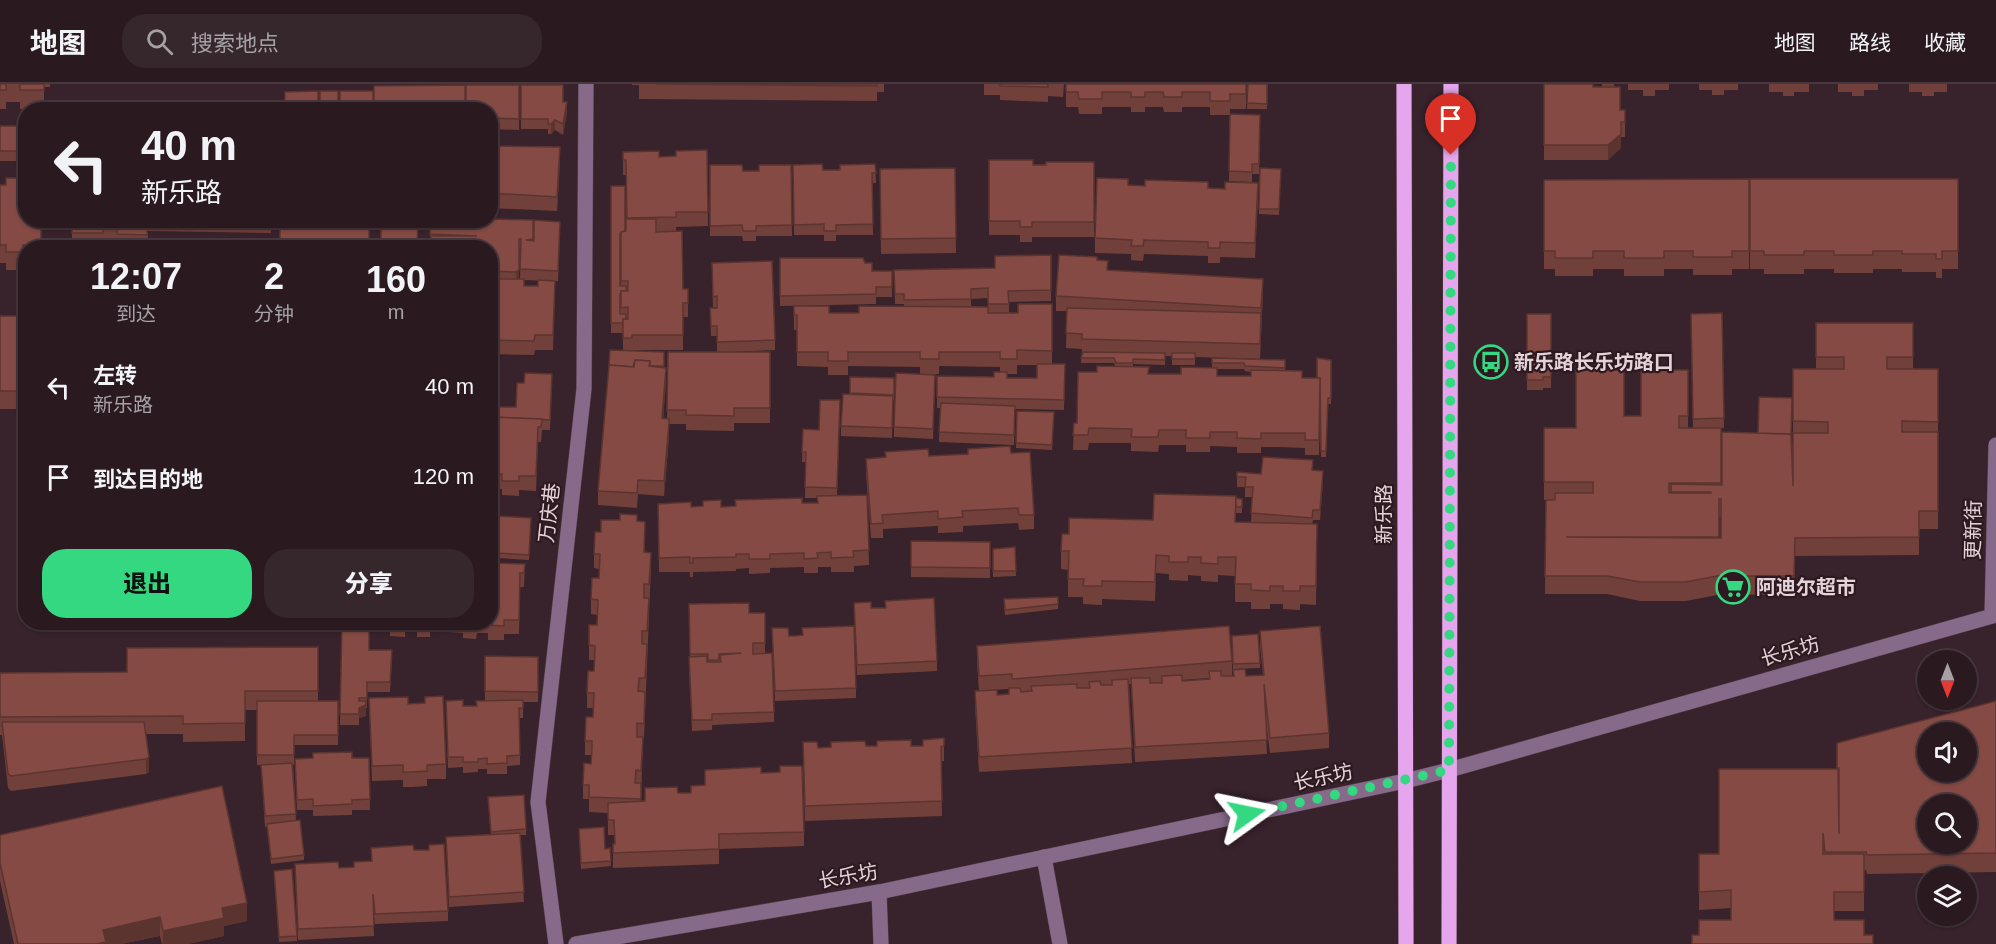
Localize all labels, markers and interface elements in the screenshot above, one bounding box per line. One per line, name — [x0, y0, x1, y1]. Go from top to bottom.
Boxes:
search box — [122, 14, 542, 68]
icon: search — [143, 25, 176, 58]
text: 地图 — [30, 28, 86, 59]
text: 搜索地点 — [191, 31, 279, 56]
text: 地图 — [1774, 31, 1816, 54]
text: 路线 — [1849, 31, 1891, 54]
text: 收藏 — [1924, 31, 1966, 54]
pin — [1425, 93, 1476, 155]
icon: arrive — [1434, 102, 1467, 135]
text: 40 m — [141, 122, 237, 169]
icon: left — [42, 126, 120, 204]
text: 新乐路 — [141, 178, 222, 208]
text: 12:07 — [90, 256, 182, 297]
text: 2 — [264, 256, 284, 297]
text: 160 — [366, 259, 426, 300]
text: m — [388, 301, 404, 323]
text: 到达 — [116, 303, 156, 325]
text: 分钟 — [254, 303, 294, 325]
bus stop icon: 新乐路长乐坊路口 — [1473, 344, 1509, 380]
place label: 新乐路长乐坊路口 — [1514, 351, 1674, 373]
text: 左转 — [93, 363, 137, 388]
icon: left — [42, 371, 75, 404]
text: 40 m — [425, 374, 474, 399]
text: 新乐路 — [93, 394, 153, 416]
icon: arrive — [42, 461, 75, 494]
text: 120 m — [413, 464, 474, 489]
text: 到达目的地 — [93, 467, 203, 492]
street label: 万庆巷 — [535, 482, 563, 544]
street label: 新乐路 — [1373, 484, 1395, 544]
street label: 更新街 — [1961, 500, 1985, 560]
button: 退出 — [42, 549, 252, 618]
button: 分享 — [264, 549, 474, 618]
supermarket icon: 阿迪尔超市 — [1715, 569, 1751, 605]
place label: 阿迪尔超市 — [1756, 576, 1856, 598]
street label: 长乐坊 — [1758, 632, 1822, 670]
north arrow — [1917, 650, 1977, 710]
map controls — [1917, 650, 1977, 926]
button: sound — [1917, 722, 1977, 782]
street label: 长乐坊 — [1291, 760, 1355, 794]
position arrow — [1215, 782, 1279, 846]
button: search — [1917, 794, 1977, 854]
street label: 长乐坊 — [817, 860, 879, 892]
button: layers — [1917, 866, 1977, 926]

